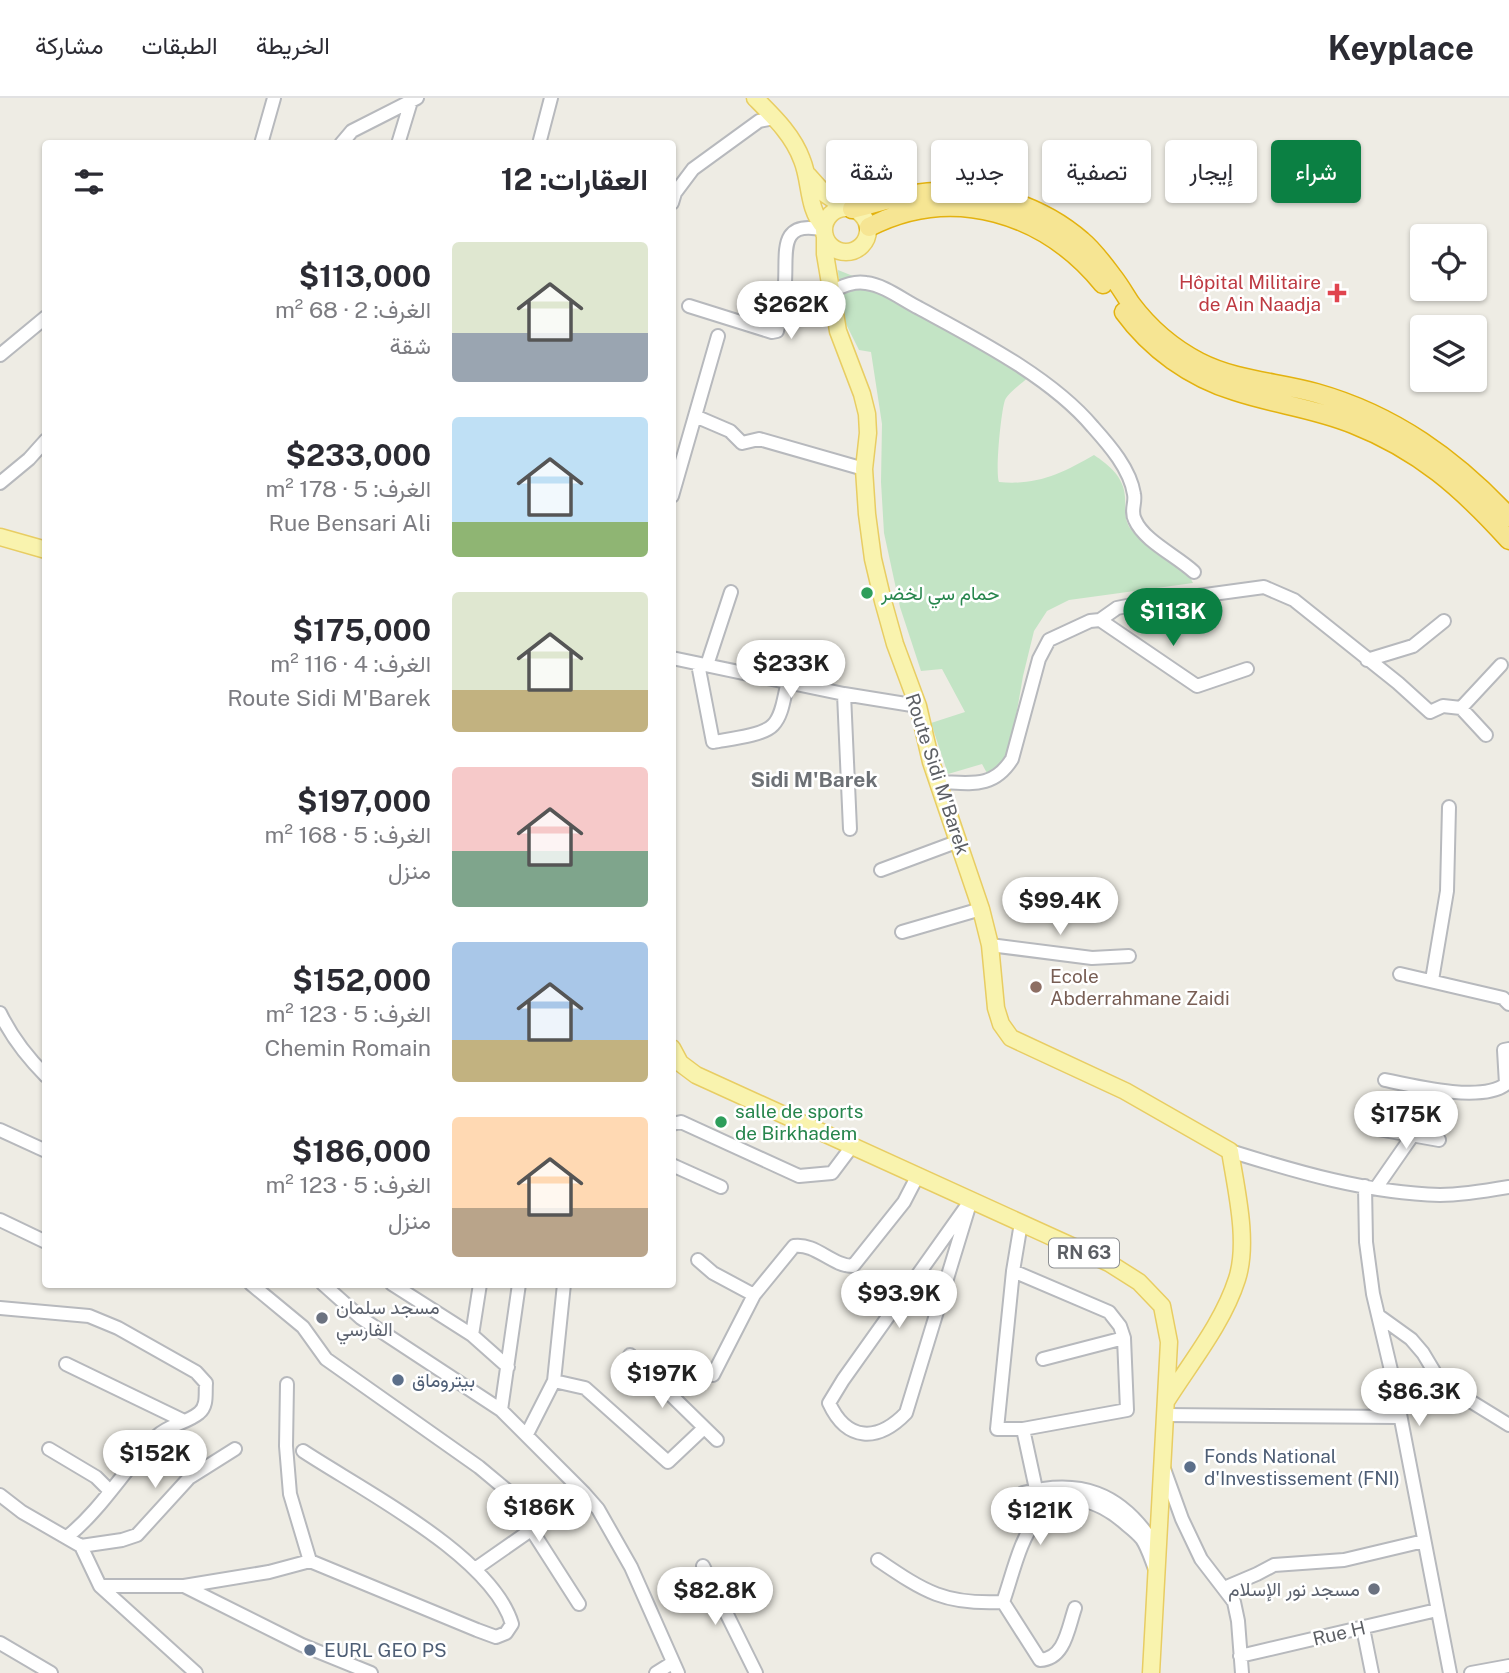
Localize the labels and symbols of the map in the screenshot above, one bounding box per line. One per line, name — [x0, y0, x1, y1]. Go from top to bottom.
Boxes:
place label: Hôpital Militaire de Ain Naadja — [1179, 271, 1321, 315]
pin: $262K — [742, 282, 840, 341]
marker: Hôpital Militaire de Ain Naadja — [1327, 283, 1347, 303]
place label: حمام سي لخضر — [880, 582, 1000, 609]
marker: حمام سي لخضر — [859, 585, 875, 601]
pin: $113K — [1124, 588, 1222, 648]
pin: $233K — [742, 640, 840, 700]
street label: Route Sidi M'Barek — [902, 691, 975, 858]
district label: Sidi M'Barek — [750, 767, 878, 792]
pin: $99.4K — [1003, 878, 1117, 937]
place label: Ecole Abderrahmane Zaidi — [1050, 965, 1230, 1009]
marker: Ecole Abderrahmane Zaidi — [1028, 979, 1044, 995]
pin: $175K — [1357, 1091, 1455, 1151]
place label: salle de sports de Birkhadem — [735, 1100, 863, 1144]
marker: salle de sports de Birkhadem — [713, 1114, 729, 1130]
road number: RN 63 — [1049, 1238, 1119, 1268]
pin: $93.9K — [842, 1270, 956, 1330]
place label: مسجد سلمان الفارسي — [336, 1296, 440, 1345]
marker: مسجد سلمان الفارسي — [314, 1310, 330, 1326]
pin: $197K — [613, 1350, 711, 1410]
pin: $86.3K — [1362, 1368, 1476, 1428]
place label: بيتروماق — [412, 1369, 475, 1392]
marker: بيتروماق — [390, 1372, 406, 1388]
pin: $152K — [106, 1430, 204, 1490]
place label: Fonds National d'Investissement (FNI) — [1204, 1445, 1400, 1489]
marker: Fonds National d'Investissement (FNI) — [1182, 1459, 1198, 1475]
pin: $186K — [490, 1484, 588, 1544]
pin: $121K — [991, 1488, 1089, 1547]
pin: $82.8K — [658, 1568, 772, 1627]
place label: مسجد نور الإسلام — [1228, 1578, 1360, 1602]
marker: مسجد نور الإسلام — [1366, 1581, 1382, 1597]
street label: Rue H — [1310, 1616, 1368, 1650]
place label: EURL GEO PS — [324, 1639, 447, 1661]
marker: EURL GEO PS — [302, 1642, 318, 1658]

